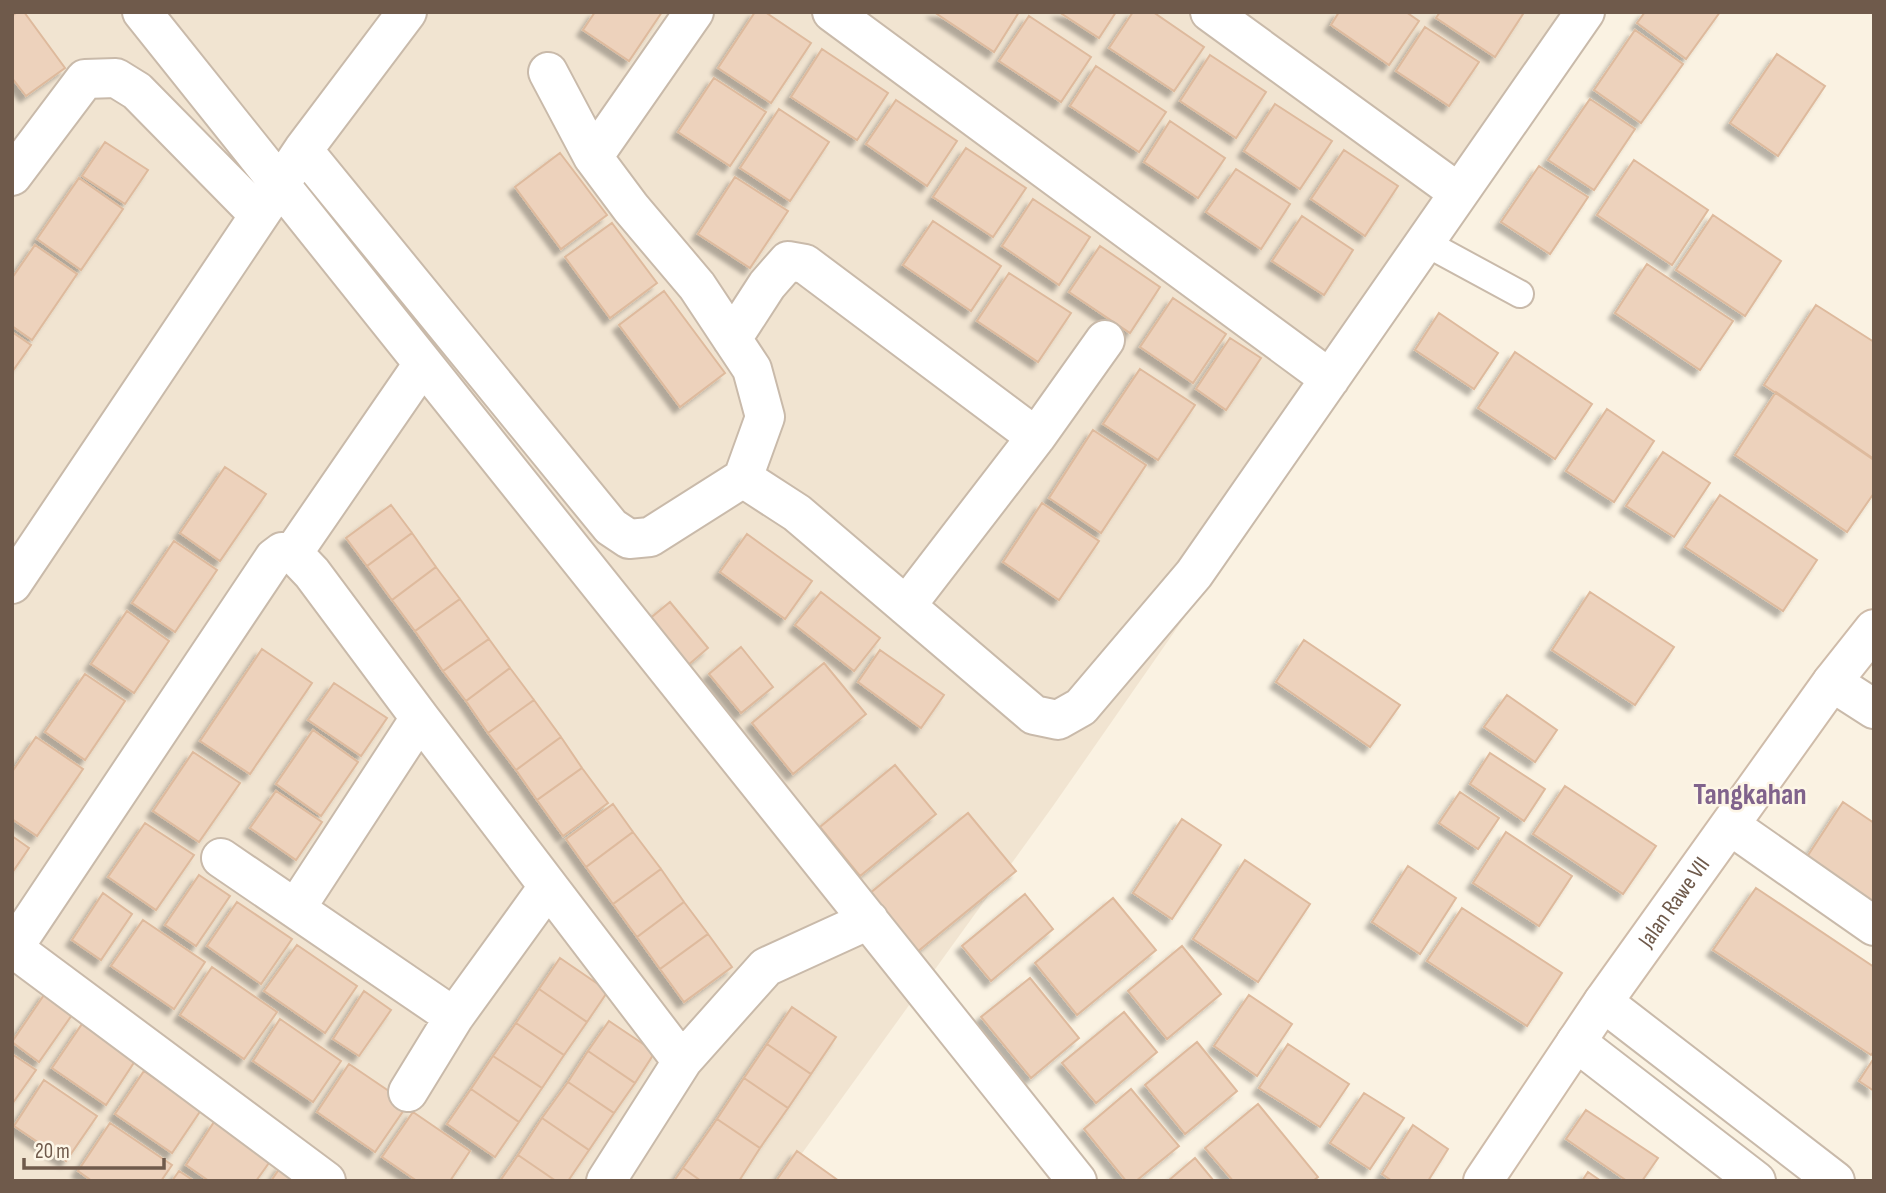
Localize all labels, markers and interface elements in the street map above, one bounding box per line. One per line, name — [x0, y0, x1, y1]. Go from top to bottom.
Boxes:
district label: Tangkahan — [1693, 777, 1807, 813]
street label: Jalan Rawe VII — [1632, 852, 1716, 954]
scale bar — [24, 1126, 164, 1170]
text: 20 m — [35, 1139, 70, 1164]

